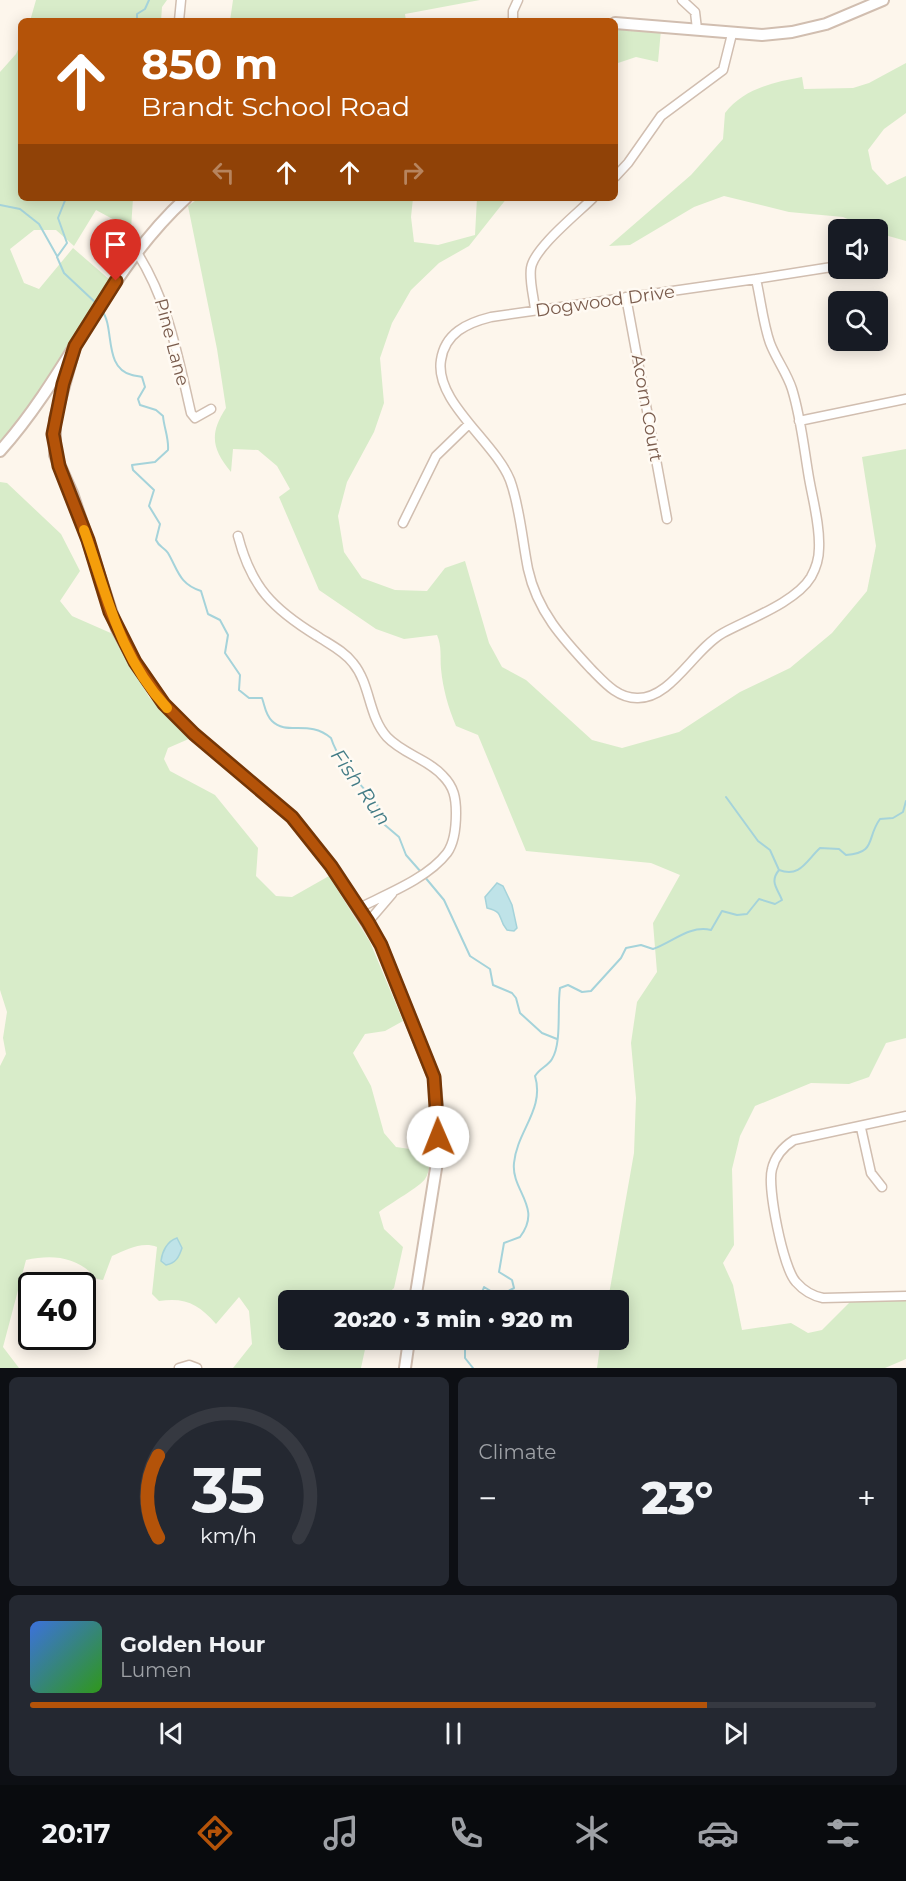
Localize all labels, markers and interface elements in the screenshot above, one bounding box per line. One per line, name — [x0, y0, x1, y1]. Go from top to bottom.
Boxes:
text: 850 m — [141, 38, 278, 90]
icon: ahead — [42, 42, 120, 120]
text: Brandt School Road — [141, 90, 410, 123]
icon: left — [207, 156, 240, 189]
icon: ahead — [270, 156, 303, 189]
icon: ahead — [333, 156, 366, 189]
icon: right — [396, 156, 429, 189]
pin — [90, 219, 141, 281]
map controls — [828, 219, 888, 351]
button: sound — [828, 219, 888, 279]
icon: arrive — [99, 228, 132, 261]
street label: Dogwood Drive — [534, 280, 676, 322]
button: search — [828, 291, 888, 351]
street label: Pine Lane — [150, 296, 194, 388]
street label: Acorn Court — [627, 353, 667, 463]
water label: Fish Run — [326, 744, 396, 830]
position arrow — [406, 1105, 470, 1169]
speed limit sign: 40 — [18, 1272, 96, 1350]
text: 20:20 · 3 min · 920 m — [334, 1306, 573, 1333]
text: Climate — [479, 1440, 556, 1464]
text: 35 — [191, 1452, 265, 1528]
text: 23° — [641, 1470, 713, 1525]
text: − — [479, 1478, 497, 1518]
text: + — [857, 1478, 876, 1518]
text: km/h — [200, 1523, 257, 1549]
text: Golden Hour — [120, 1631, 265, 1658]
text: Lumen — [120, 1658, 192, 1682]
icon: previous — [155, 1717, 188, 1750]
icon: pause — [437, 1717, 470, 1750]
icon: next — [719, 1717, 752, 1750]
icon: directions — [194, 1812, 236, 1854]
icon: music — [320, 1812, 362, 1854]
icon: phone — [445, 1812, 487, 1854]
icon: climate — [571, 1812, 613, 1854]
icon: car — [697, 1812, 739, 1854]
icon: filters — [822, 1812, 864, 1854]
text: 20:17 — [42, 1817, 110, 1850]

